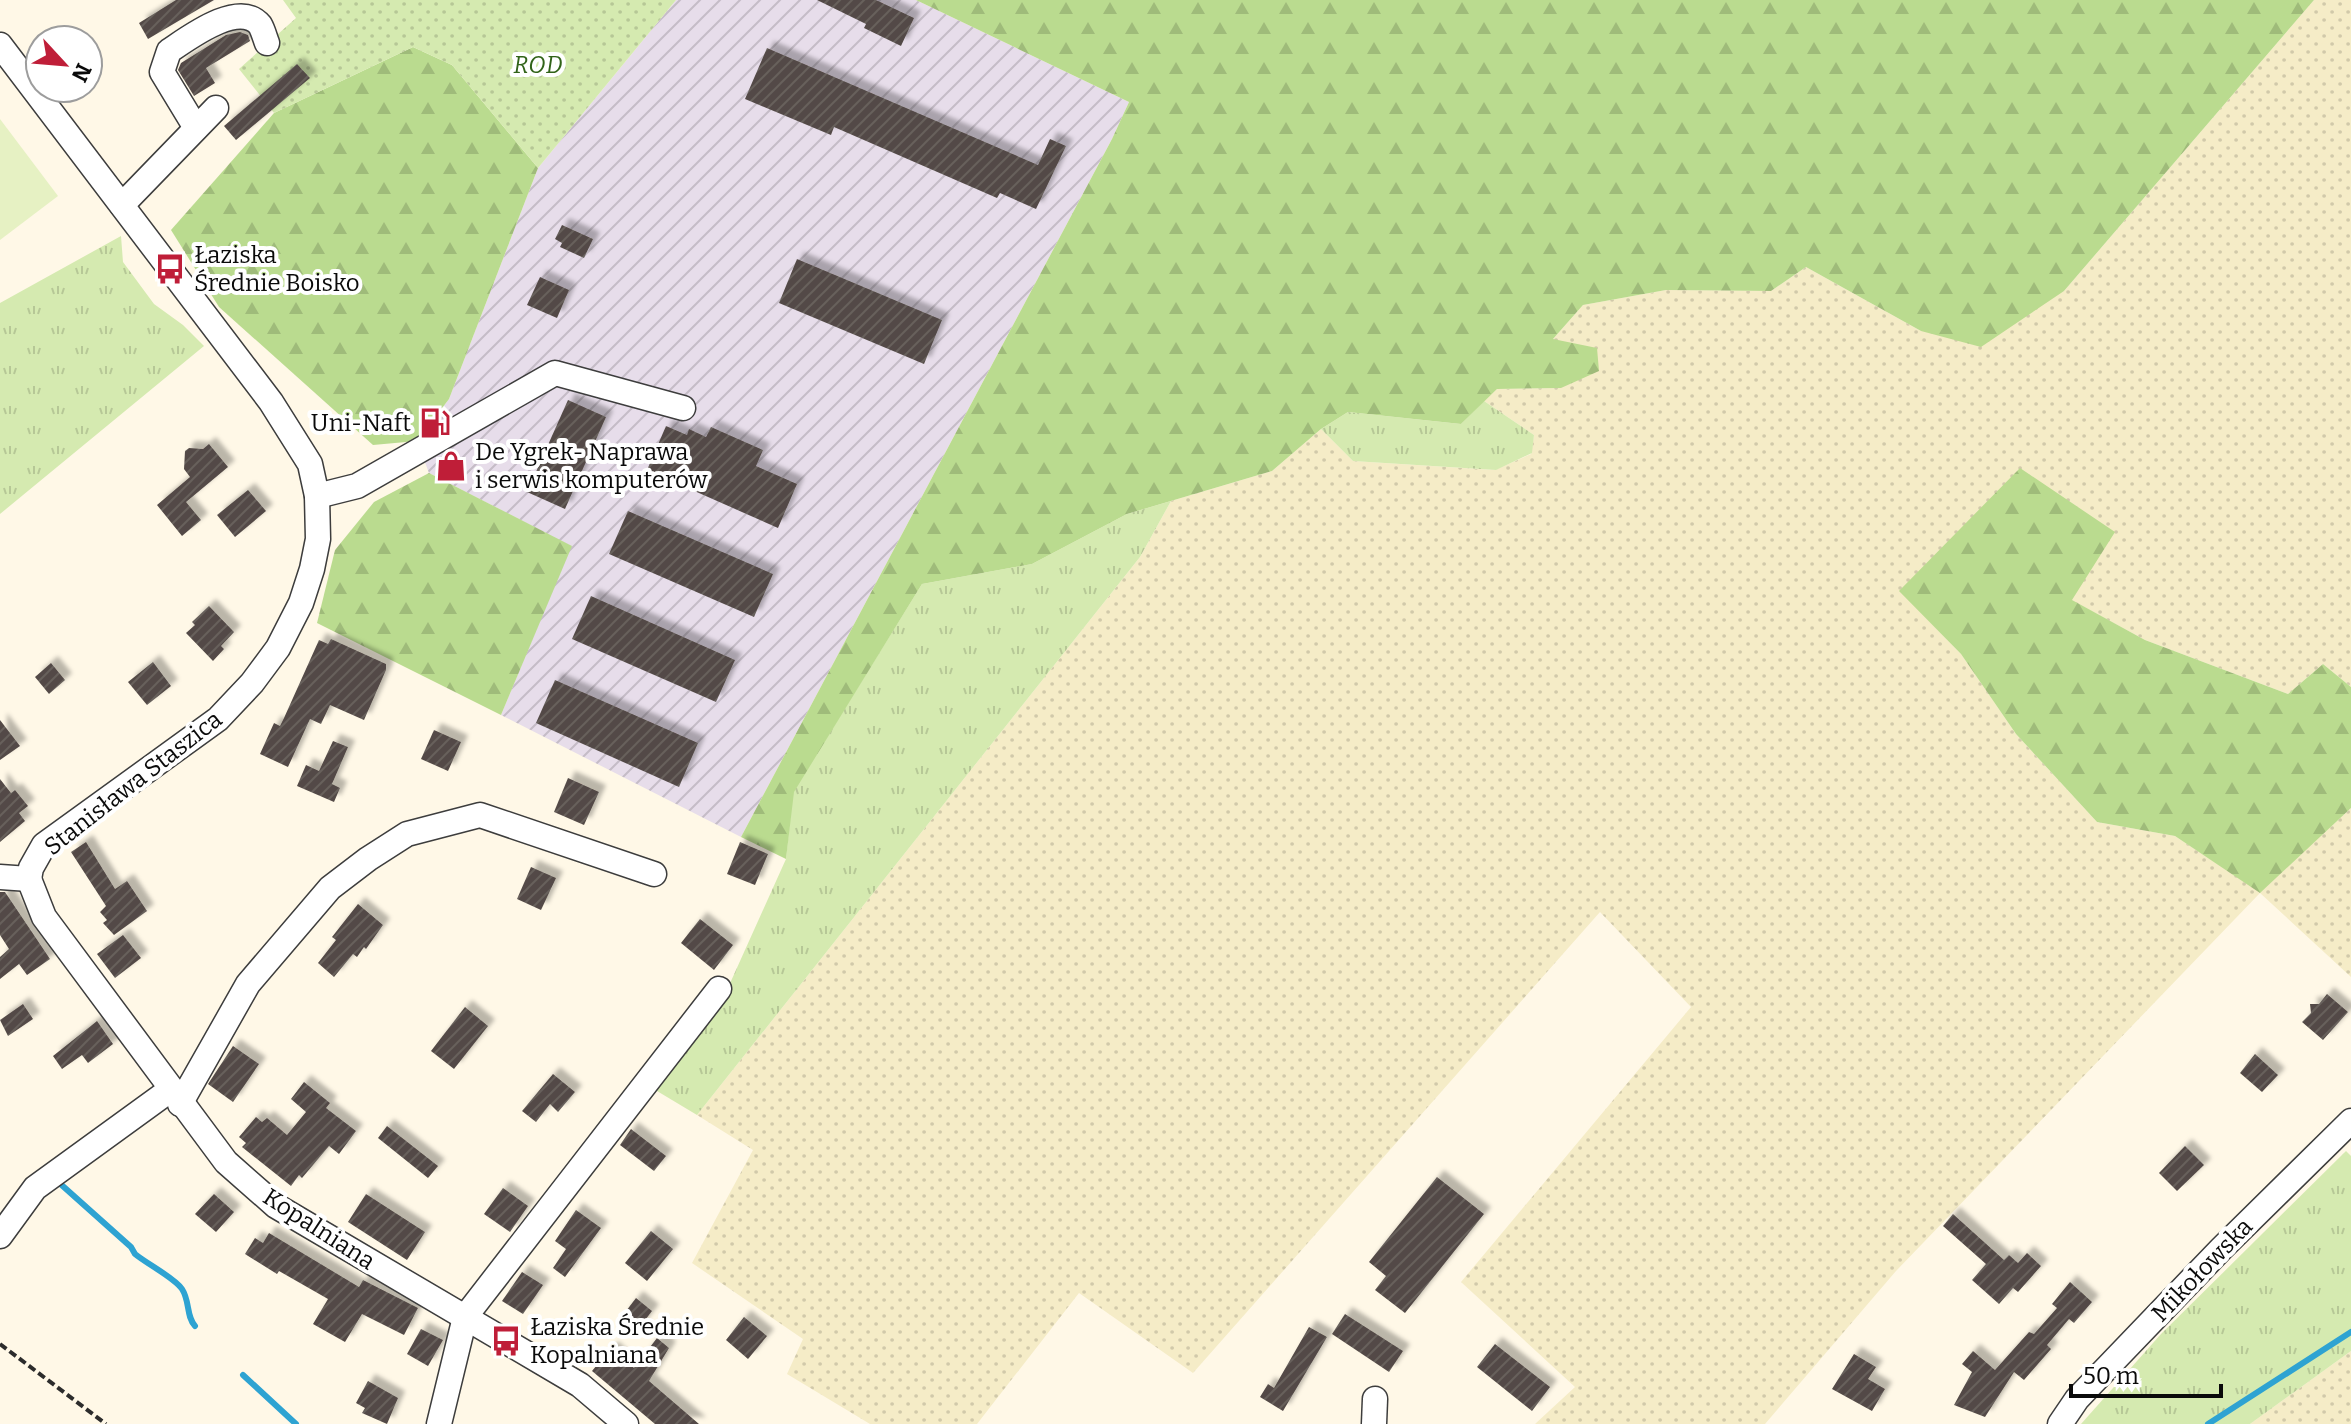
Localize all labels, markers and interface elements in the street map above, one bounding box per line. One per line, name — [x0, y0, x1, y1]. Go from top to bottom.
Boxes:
north arrow — [24, 24, 104, 104]
park label: ROD — [513, 51, 563, 79]
text: N — [66, 59, 97, 86]
place label: Łaziska Średnie Boisko — [194, 241, 360, 297]
bus stop icon: Łaziska Średnie Boisko — [153, 252, 187, 286]
fuel station icon: Uni-Naft — [418, 406, 452, 440]
place label: Uni-Naft — [311, 409, 411, 437]
place label: De Ygrek- Naprawa i serwis komputerów — [475, 438, 708, 494]
shop icon: De Ygrek- Naprawa i serwis komputerów — [434, 449, 468, 483]
street label: Stanisława Staszica — [39, 705, 227, 861]
street label: Kopalniana — [258, 1183, 380, 1275]
street label: Mikołowska — [2146, 1213, 2258, 1327]
place label: Łaziska Średnie Kopalniana — [530, 1313, 704, 1369]
bus stop icon: Łaziska Średnie Kopalniana — [489, 1324, 523, 1358]
scale bar — [2071, 1348, 2221, 1398]
text: 50 m — [2083, 1362, 2139, 1390]

